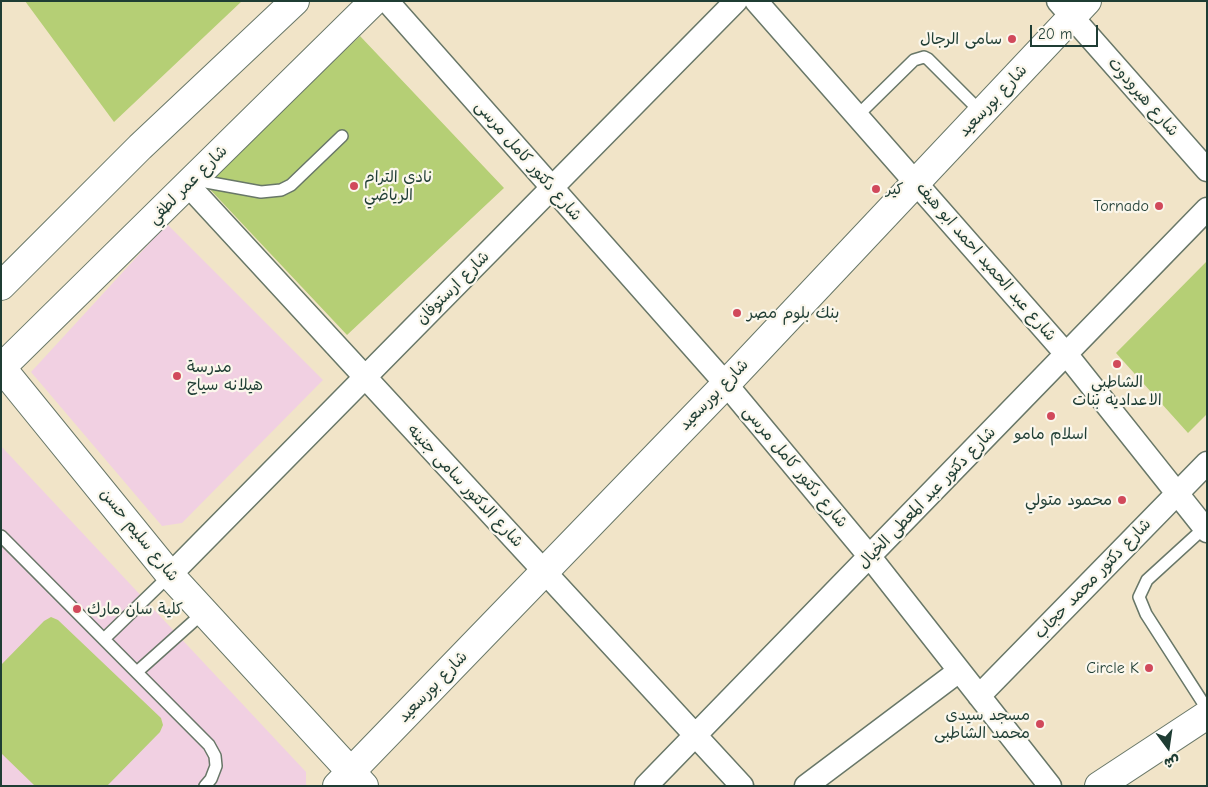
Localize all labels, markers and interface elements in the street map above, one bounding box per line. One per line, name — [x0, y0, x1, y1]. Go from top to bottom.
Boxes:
scale bar — [1033, 15, 1100, 47]
text: 20 m — [1038, 25, 1072, 43]
place label: سامى الرجال — [920, 29, 1002, 49]
marker: سامى الرجال — [1006, 33, 1018, 45]
street label: شارع هيرودوت — [1104, 54, 1182, 140]
street label: شارع بورسعيد — [955, 61, 1031, 141]
street label: شارع دكتور كامل مرسى — [471, 97, 585, 225]
street label: شارع عمر لطفي — [144, 141, 232, 229]
place label: نادي الترام الرياضي — [364, 167, 432, 205]
place label: كير — [886, 179, 904, 199]
street label: شارع عبد الحميد احمد ابو هيف — [912, 179, 1060, 345]
marker: نادي الترام الرياضي — [348, 180, 360, 192]
marker: كير — [870, 183, 882, 195]
place label: Tornado — [1093, 196, 1149, 216]
marker: Tornado — [1153, 200, 1165, 212]
street label: شارع ارستوفان — [412, 247, 494, 329]
place label: بنك بلوم مصر — [747, 303, 839, 323]
marker: بنك بلوم مصر — [731, 307, 743, 319]
street label: شارع بورسعيد — [675, 355, 753, 435]
place label: مدرسة هيلانه سياج — [187, 357, 263, 395]
marker: الشاطبي الاعداديه بنات — [1111, 358, 1123, 370]
marker: مدرسة هيلانه سياج — [171, 370, 183, 382]
place label: الشاطبي الاعداديه بنات — [1072, 372, 1162, 410]
street label: شارع دكتور كامل مرسى — [739, 402, 851, 532]
marker: اسلام مامو — [1045, 410, 1057, 422]
street label: شارع الدكتور سامى جنينه — [403, 421, 527, 551]
street label: شارع دكتور عبد المعطى الخيال — [854, 423, 1000, 573]
place label: اسلام مامو — [1014, 424, 1088, 444]
street label: شارع سليم حسن — [96, 485, 182, 585]
place label: محمود متولي — [1025, 490, 1112, 510]
marker: محمود متولي — [1116, 494, 1128, 506]
street label: شارع دكتور محمد حجاب — [1031, 515, 1155, 643]
place label: كلية سان مارك — [87, 599, 183, 619]
marker: كلية سان مارك — [71, 603, 83, 615]
street label: شارع بورسعيد — [394, 647, 472, 727]
place label: Circle K — [1086, 658, 1139, 678]
marker: Circle K — [1143, 662, 1155, 674]
place label: مسجد سيدى محمد الشاطبى — [934, 705, 1030, 743]
marker: مسجد سيدى محمد الشاطبى — [1034, 718, 1046, 730]
north arrow — [1143, 722, 1193, 772]
text: ش — [1162, 752, 1181, 772]

